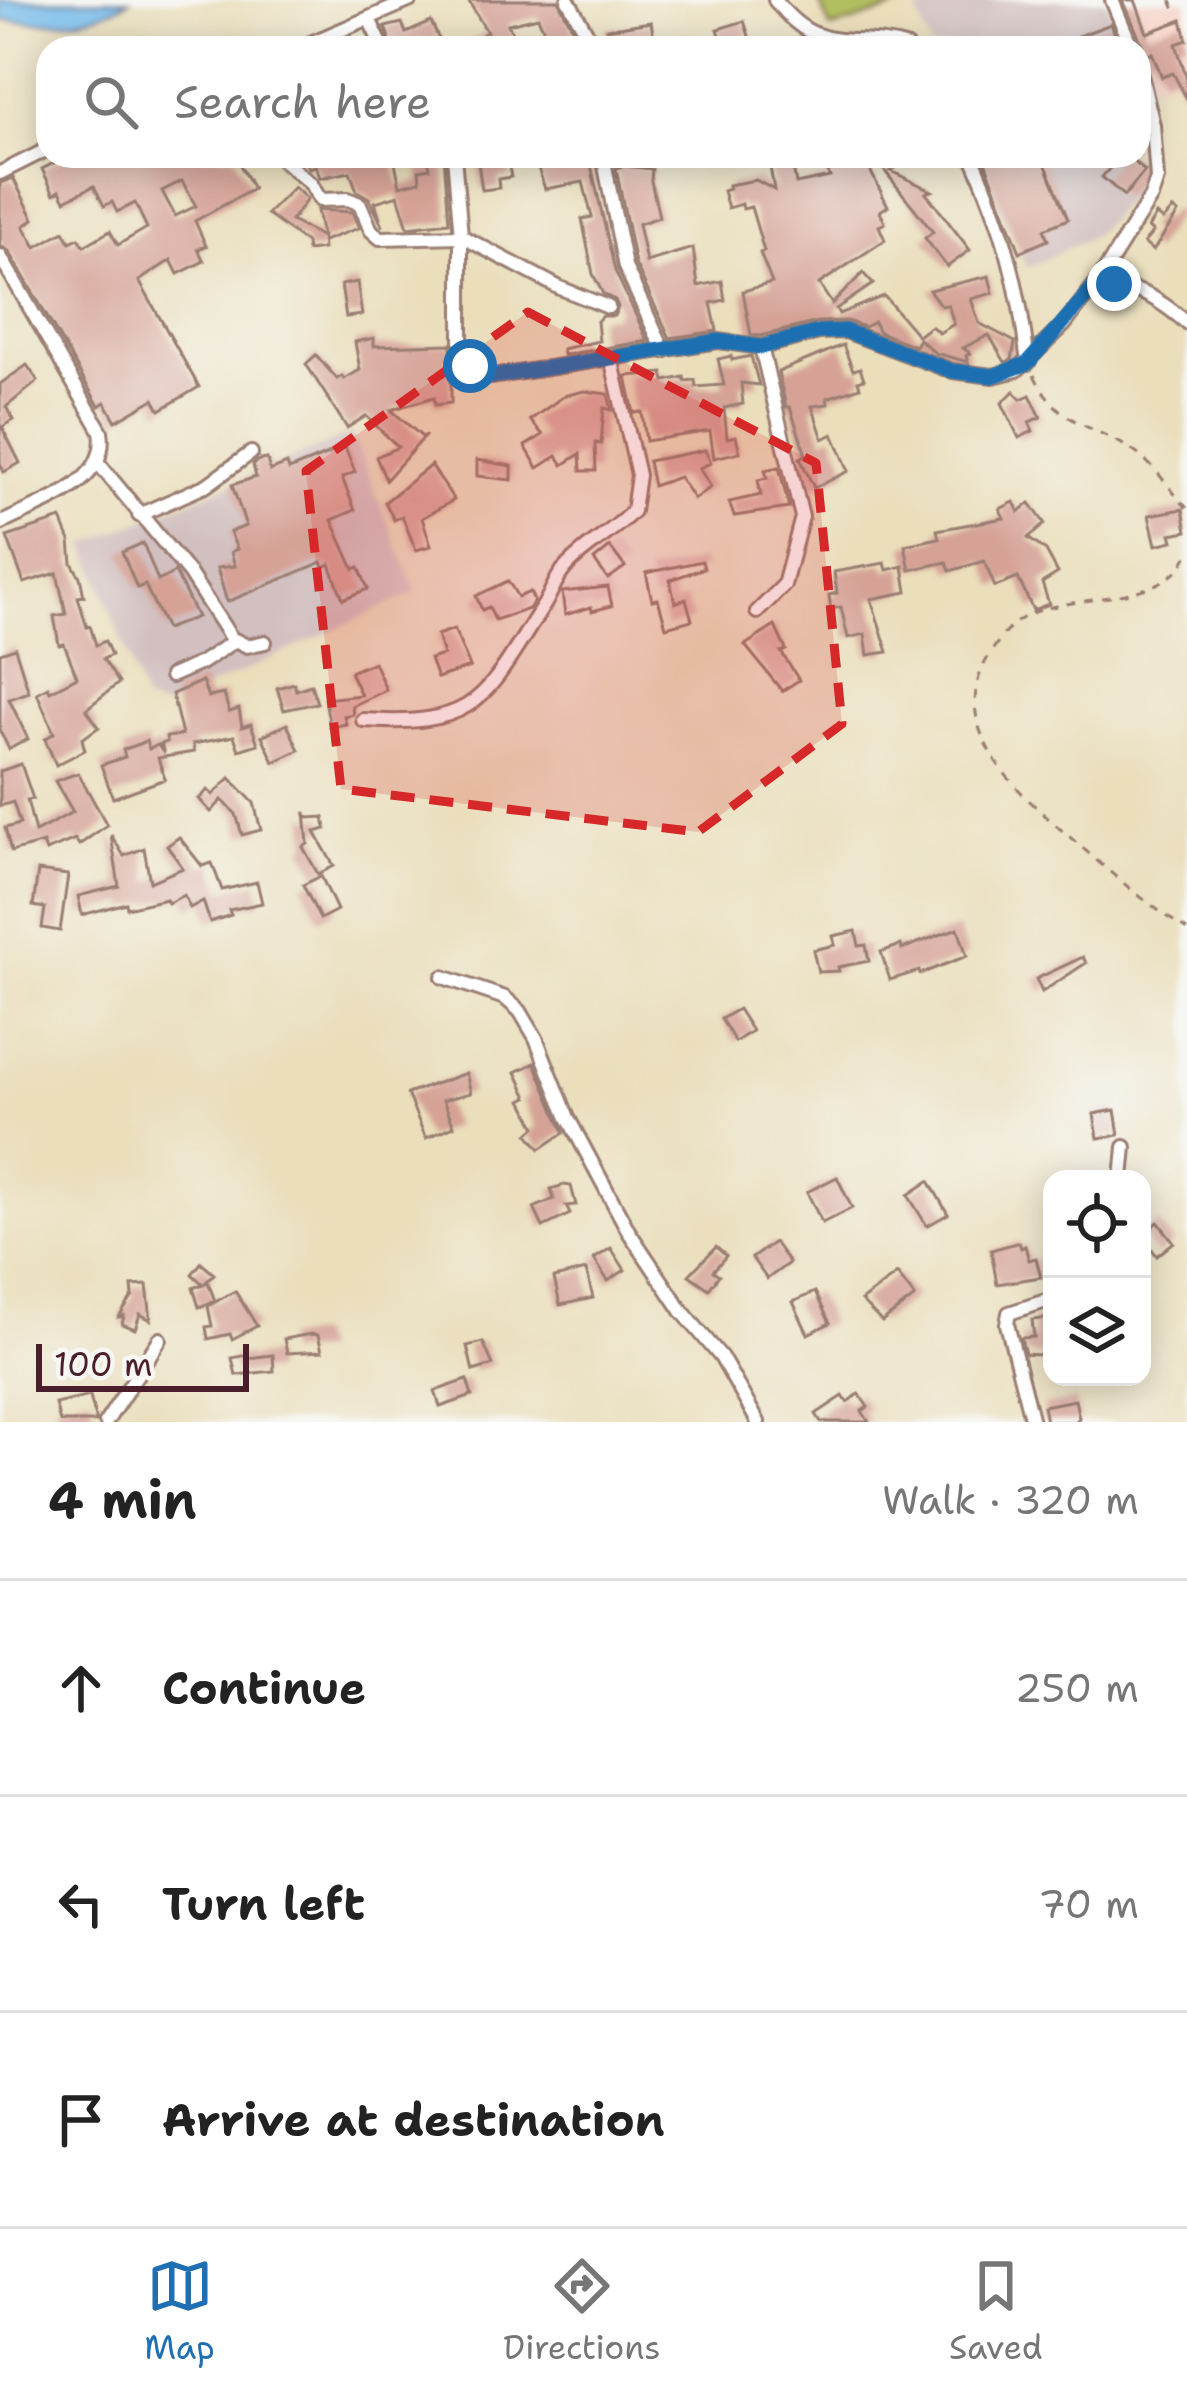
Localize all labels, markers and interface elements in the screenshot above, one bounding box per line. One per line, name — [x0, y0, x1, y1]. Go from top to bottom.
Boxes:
search box — [36, 36, 1151, 168]
icon: search — [78, 69, 144, 135]
text: Search here — [174, 72, 431, 132]
route end — [1087, 257, 1141, 311]
route start — [443, 339, 497, 393]
map controls — [1043, 1170, 1151, 1386]
button: locate — [1043, 1170, 1151, 1278]
button: layers — [1043, 1278, 1151, 1386]
scale bar — [36, 1338, 249, 1391]
text: 100 m — [54, 1342, 153, 1387]
text: 4 min — [48, 1466, 197, 1534]
text: Walk · 320 m — [882, 1474, 1139, 1526]
icon: ahead — [48, 1655, 114, 1721]
text: Continue — [162, 1658, 366, 1718]
text: 250 m — [1015, 1662, 1139, 1714]
icon: left — [48, 1871, 114, 1937]
text: Turn left — [162, 1874, 365, 1934]
text: 70 m — [1038, 1878, 1139, 1930]
icon: arrive — [48, 2087, 114, 2153]
text: Arrive at destination — [162, 2090, 665, 2150]
tab: Map — [144, 2253, 215, 2370]
tab: Directions — [503, 2253, 661, 2370]
tab: Saved — [949, 2253, 1043, 2370]

